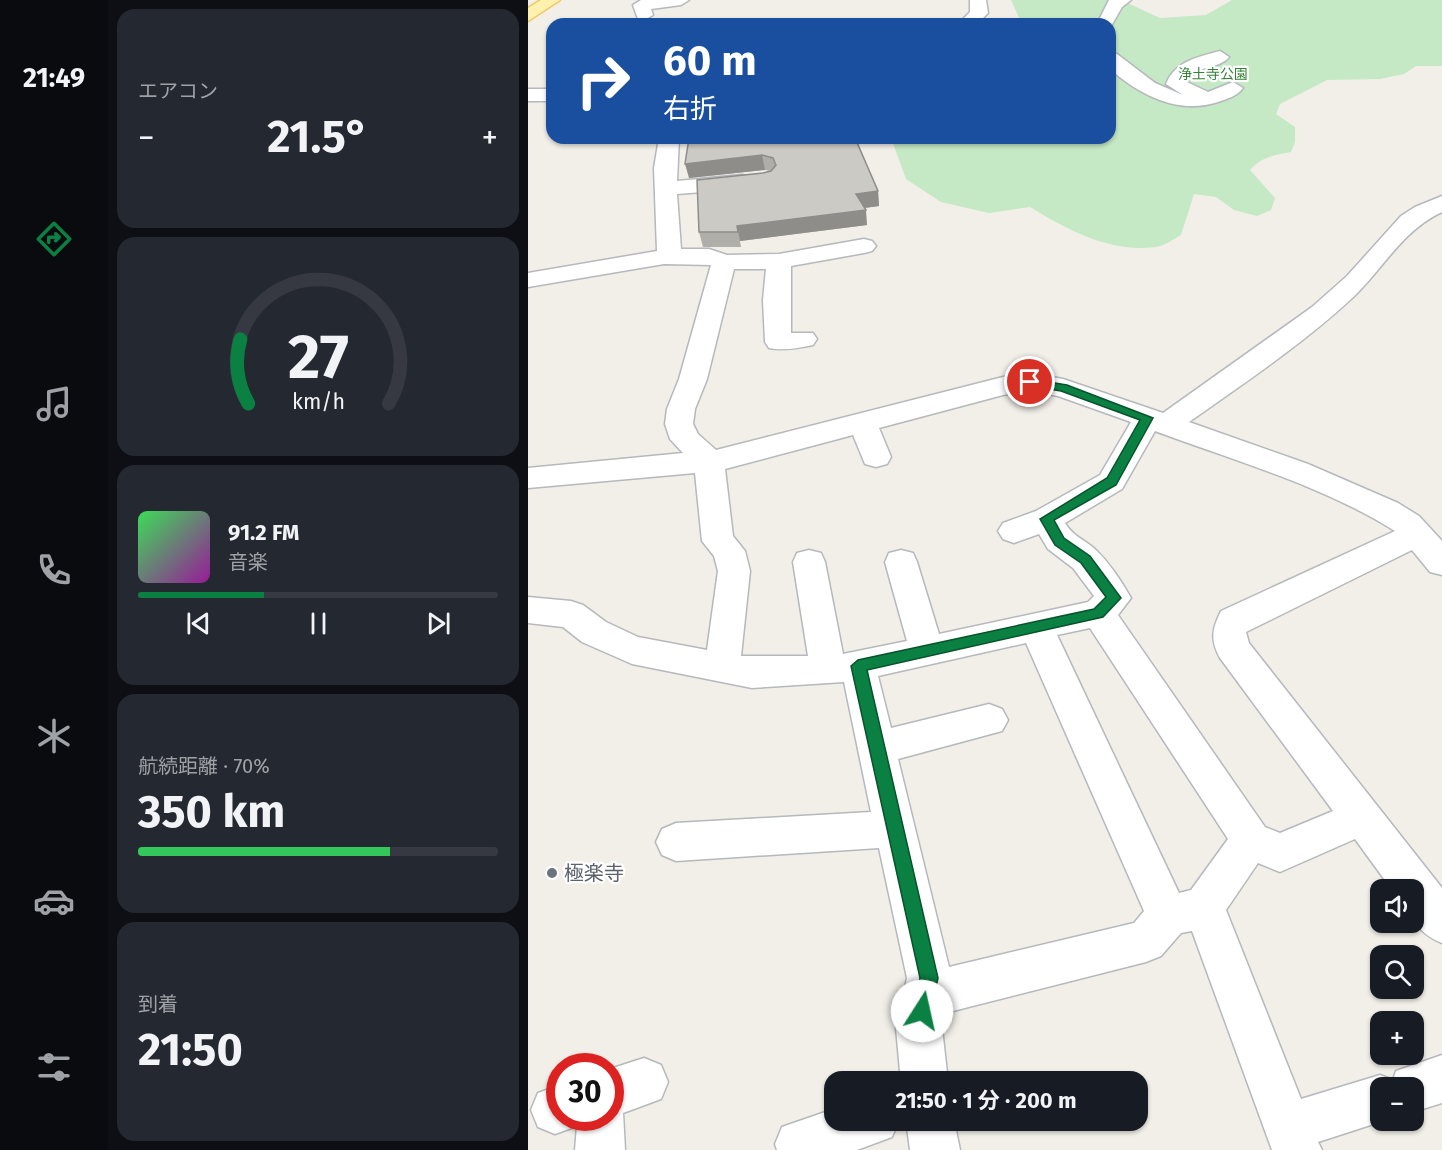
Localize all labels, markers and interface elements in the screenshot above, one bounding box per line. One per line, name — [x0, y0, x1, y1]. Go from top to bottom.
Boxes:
text: 60 m — [663, 36, 757, 86]
icon: right — [564, 42, 642, 120]
text: 21:49 — [23, 62, 85, 94]
park label: 浄土寺公園 — [1178, 66, 1248, 83]
text: エアコン — [138, 79, 218, 103]
text: 右折 — [663, 93, 717, 125]
text: 21.5° — [267, 110, 369, 164]
text: − — [138, 118, 155, 158]
text: + — [482, 118, 498, 158]
icon: directions — [33, 218, 75, 260]
text: 27 — [288, 320, 348, 395]
pin — [1004, 356, 1055, 407]
icon: arrive — [1013, 365, 1046, 398]
icon: music — [33, 383, 75, 425]
text: km/h — [291, 389, 345, 415]
text: 91.2 FM — [228, 519, 299, 546]
icon: phone — [33, 549, 75, 591]
text: 音楽 — [228, 550, 268, 574]
icon: previous — [182, 607, 215, 640]
icon: pause — [302, 607, 335, 640]
icon: next — [422, 607, 455, 640]
icon: climate — [33, 715, 75, 757]
text: 航続距離 · 70% — [138, 754, 270, 778]
text: 350 km — [138, 785, 285, 839]
place label: 極楽寺 — [564, 861, 624, 885]
marker: 極楽寺 — [545, 866, 559, 880]
map controls — [1370, 879, 1424, 1131]
button: sound — [1370, 879, 1424, 933]
icon: car — [33, 880, 75, 922]
button: search — [1370, 945, 1424, 999]
position arrow — [890, 979, 954, 1043]
text: 到着 — [138, 992, 178, 1016]
button: + — [1370, 1011, 1424, 1065]
text: 21:50 — [138, 1023, 243, 1077]
icon: filters — [33, 1046, 75, 1088]
speed limit sign: 30 — [546, 1053, 624, 1131]
button: − — [1370, 1077, 1424, 1131]
text: 21:50 · 1 分 · 200 m — [896, 1087, 1076, 1114]

